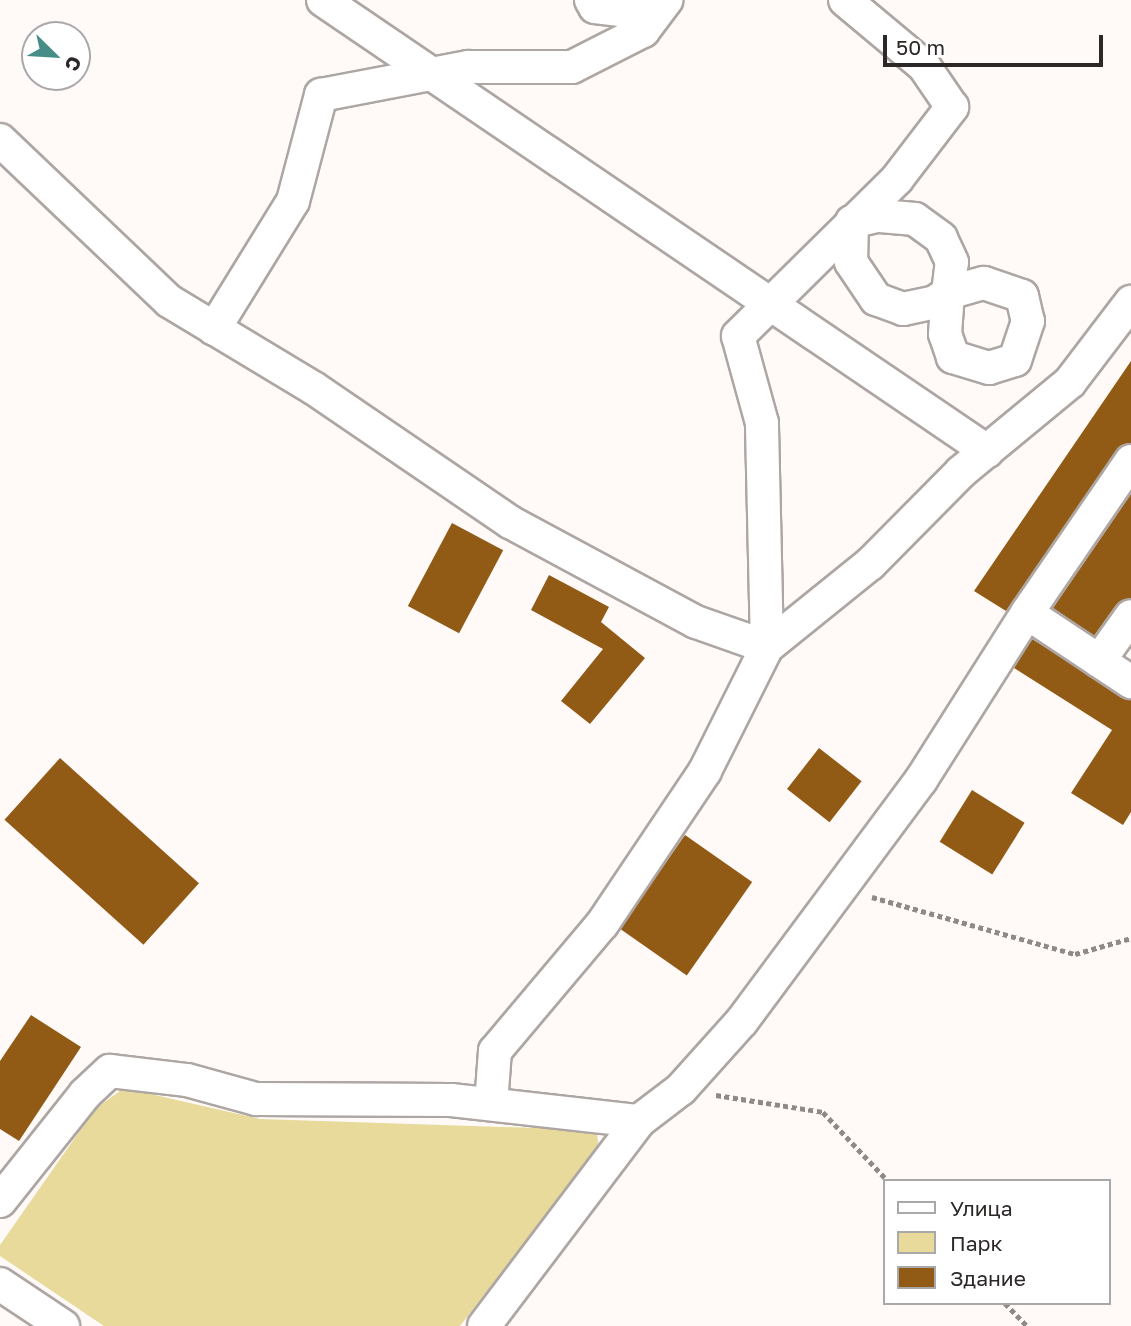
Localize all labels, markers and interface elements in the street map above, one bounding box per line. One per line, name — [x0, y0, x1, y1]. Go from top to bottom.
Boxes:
north arrow — [21, 21, 91, 91]
scale bar — [886, 21, 1106, 65]
text: 50 m — [896, 34, 945, 60]
text: С — [61, 53, 87, 75]
legend — [883, 1179, 1110, 1305]
text: Улица — [950, 1195, 1013, 1221]
text: Парк — [950, 1230, 1003, 1256]
text: Здание — [950, 1265, 1026, 1291]

